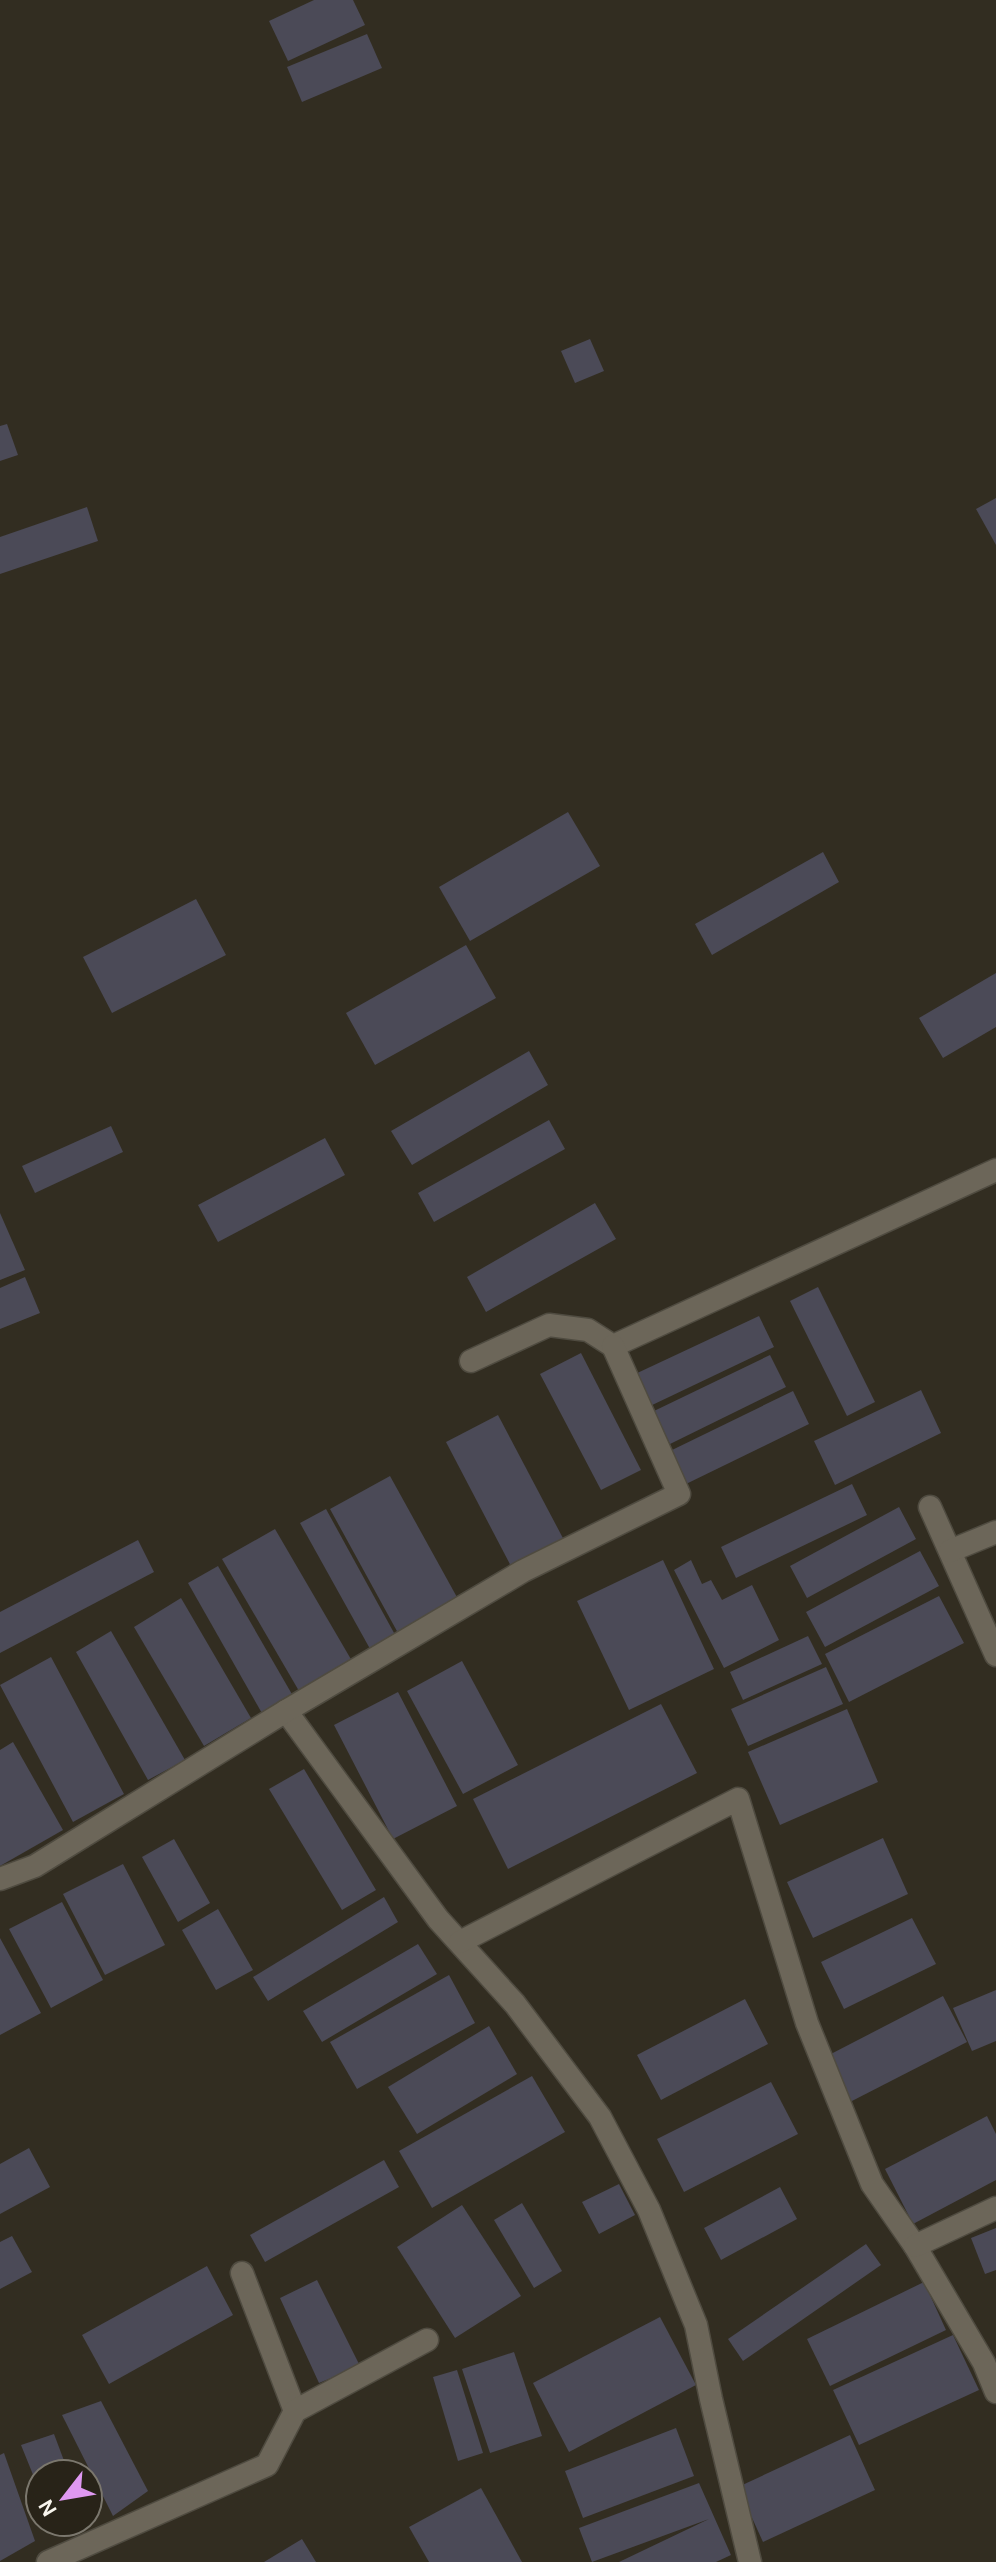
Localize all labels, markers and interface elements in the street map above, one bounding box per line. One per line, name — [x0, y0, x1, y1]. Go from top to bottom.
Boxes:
north arrow — [24, 2458, 104, 2538]
text: N — [33, 2494, 63, 2521]

